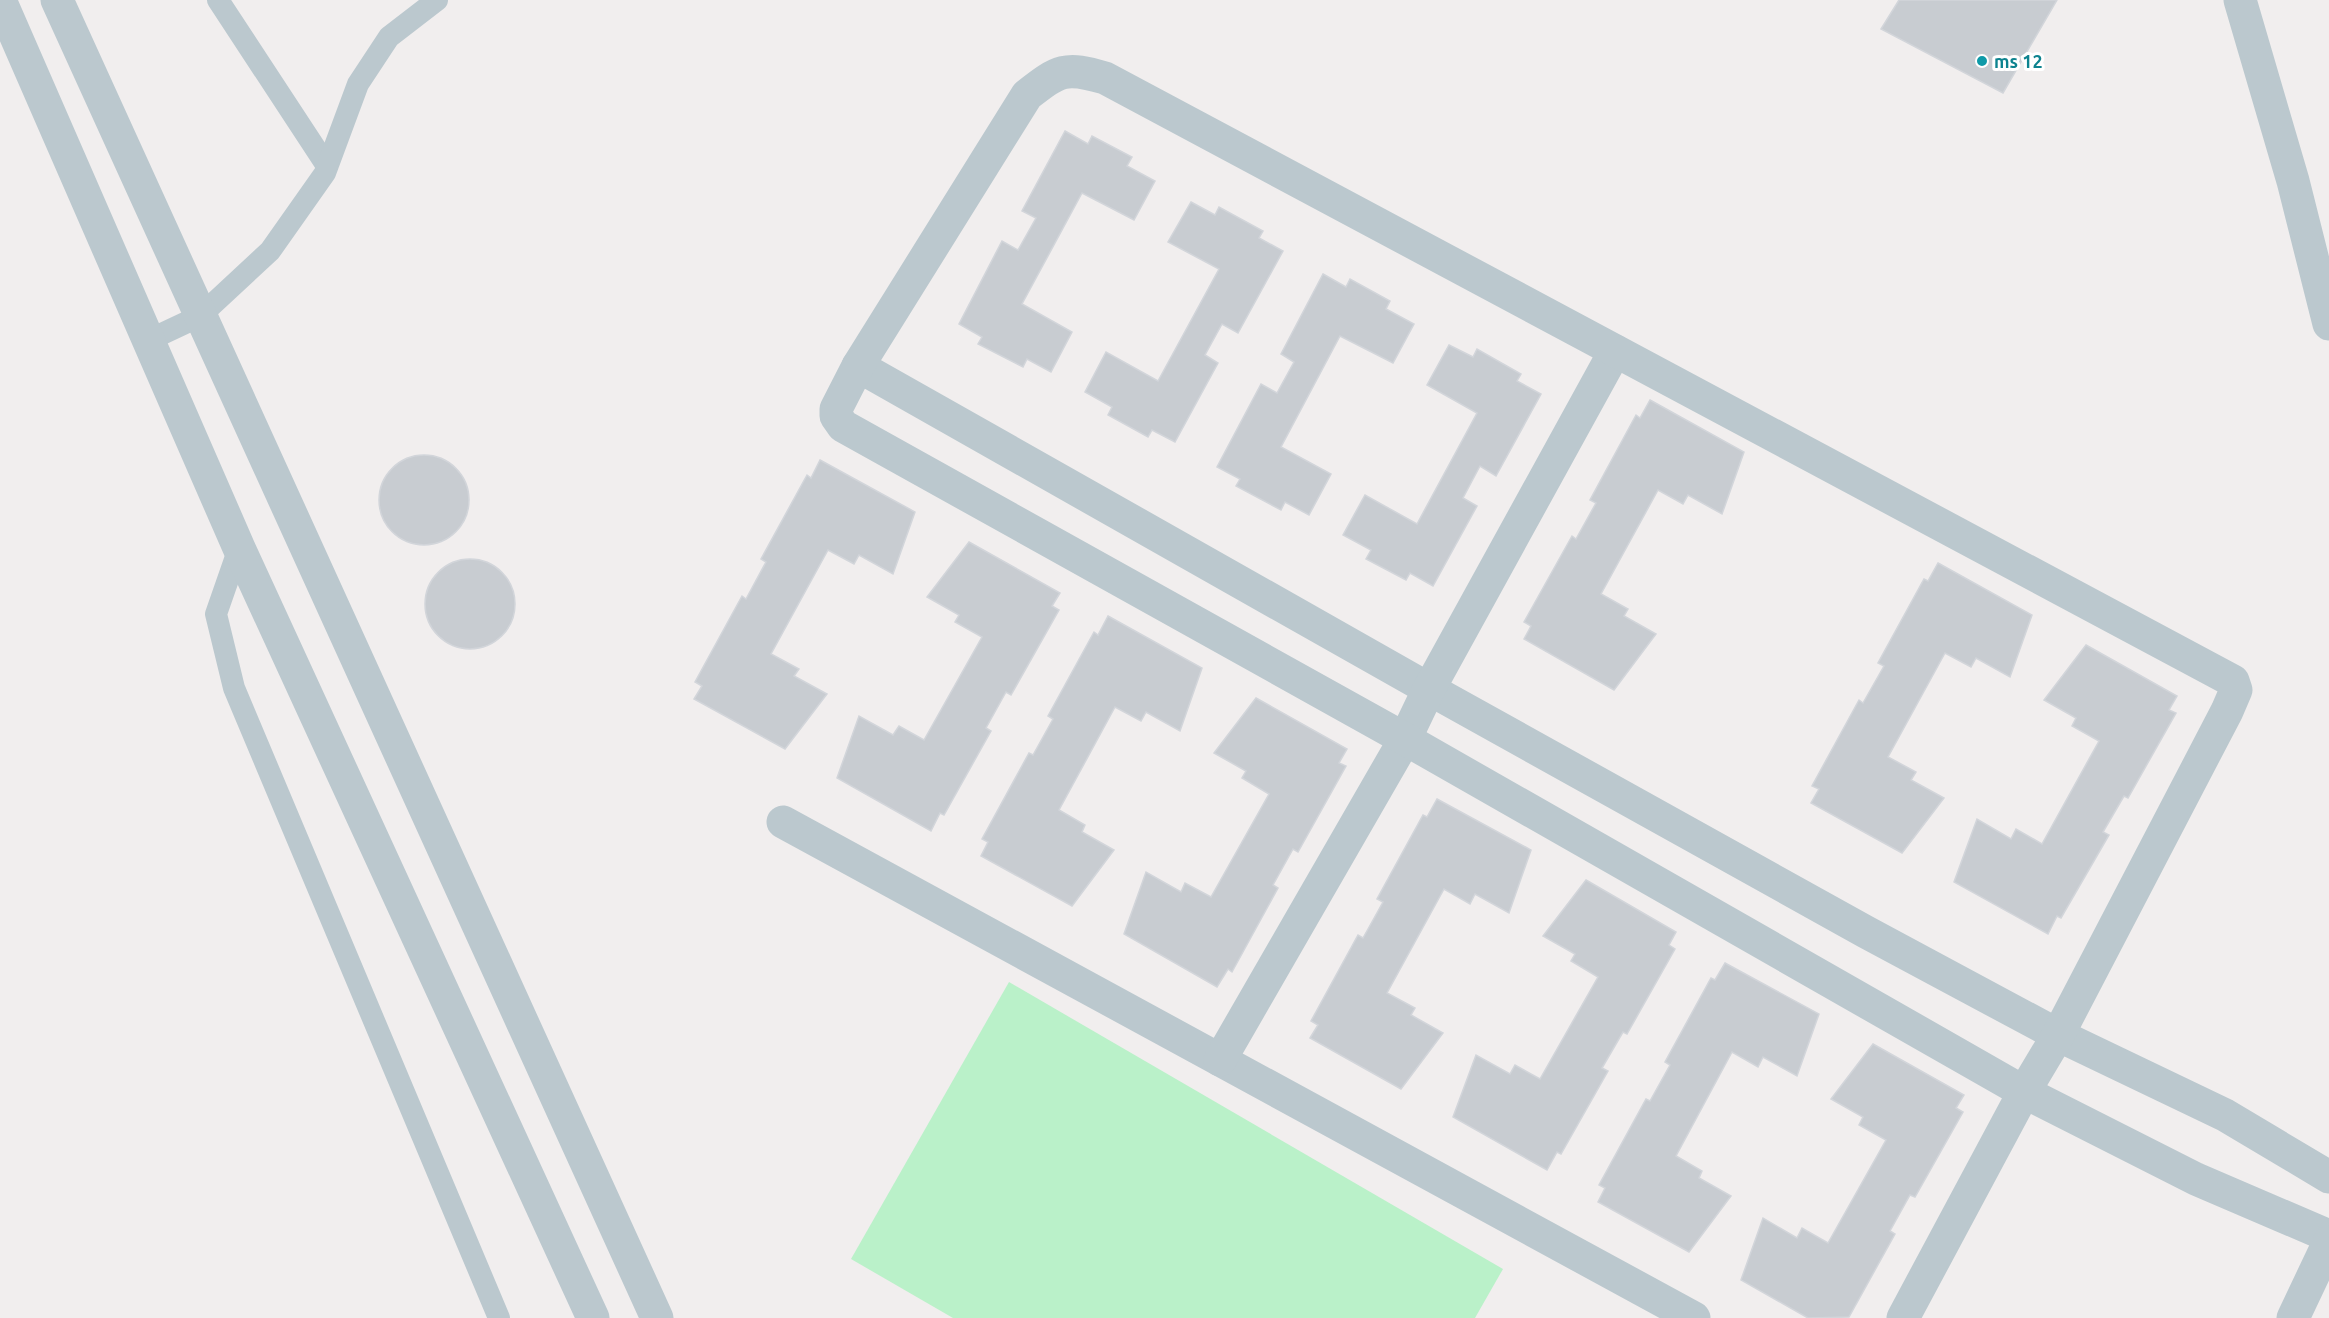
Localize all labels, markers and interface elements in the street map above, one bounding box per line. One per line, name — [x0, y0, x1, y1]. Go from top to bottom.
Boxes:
place label: ms 12 — [1994, 51, 2043, 71]
marker: ms 12 — [1975, 54, 1989, 68]

